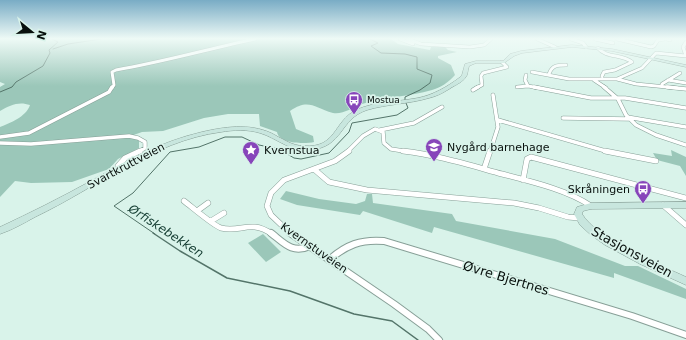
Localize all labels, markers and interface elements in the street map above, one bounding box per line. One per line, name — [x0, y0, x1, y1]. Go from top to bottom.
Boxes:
north arrow — [12, 12, 52, 52]
text: N — [33, 29, 49, 41]
bus stop icon: Mostua — [344, 90, 364, 115]
place label: Mostua — [367, 95, 400, 105]
school or university icon: Nygård barnehage — [424, 137, 444, 162]
street label: Svartkruttveien — [85, 140, 167, 192]
place icon: Kvernstua — [241, 140, 261, 165]
place label: Nygård barnehage — [447, 141, 550, 154]
place label: Kvernstua — [264, 144, 320, 157]
bus stop icon: Skråningen — [633, 179, 653, 204]
place label: Skråningen — [568, 183, 630, 196]
water label: Ørfiskebekken — [125, 201, 206, 260]
street label: Kvernstuveien — [278, 220, 350, 276]
street label: Stasjonsveien — [589, 224, 675, 280]
street label: Øvre Bjertnes — [461, 258, 551, 298]

